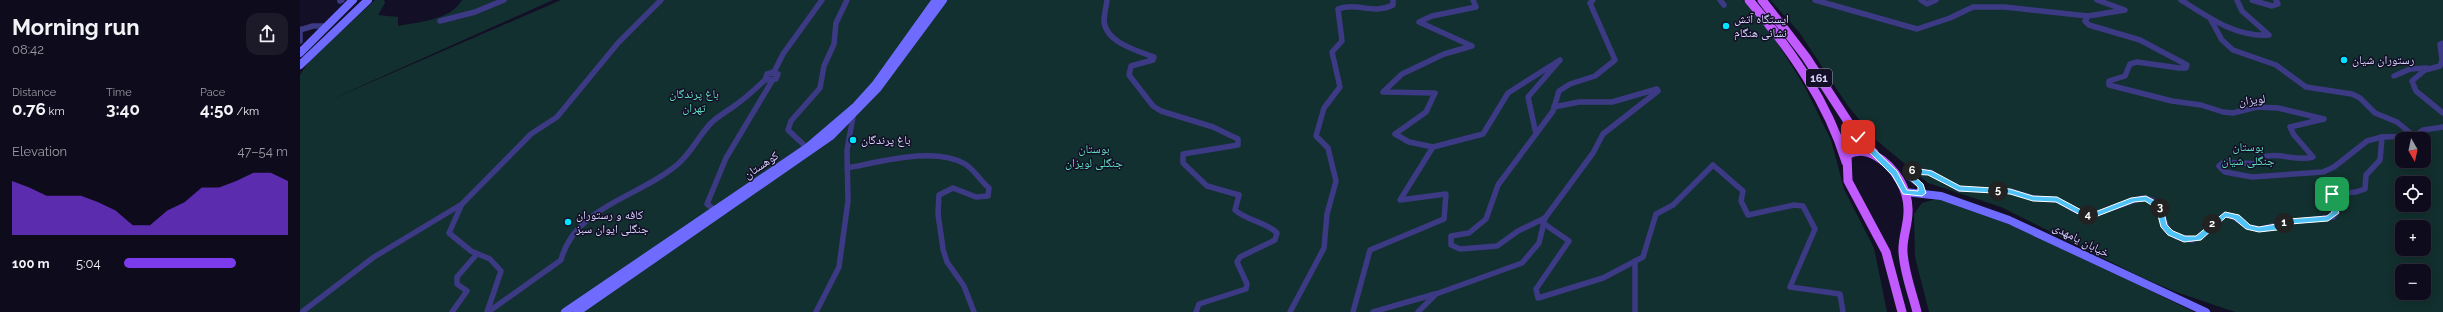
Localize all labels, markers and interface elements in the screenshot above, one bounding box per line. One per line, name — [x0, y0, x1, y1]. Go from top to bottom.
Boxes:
place label: ایستگاه آتش نشانی هنگام — [1734, 12, 1789, 41]
button: share — [246, 13, 288, 55]
text: Morning run — [12, 14, 140, 40]
marker: ایستگاه آتش نشانی هنگام — [1721, 21, 1731, 31]
text: 08:42 — [12, 42, 44, 57]
place label: رستوران شیان — [2352, 53, 2415, 67]
marker: رستوران شیان — [2339, 55, 2349, 65]
road number: 161 — [1806, 69, 1832, 87]
text: Distance — [12, 86, 56, 99]
text: Time — [106, 86, 132, 99]
text: Pace — [200, 86, 225, 99]
park label: باغ پرندگان تهران — [669, 87, 719, 115]
street label: لویزان — [2238, 91, 2266, 109]
text: 0.76 — [12, 99, 46, 119]
text: 3:40 — [106, 99, 140, 119]
text: 4:50 — [200, 99, 234, 119]
text: km — [46, 105, 65, 118]
text: /km — [234, 105, 259, 118]
pin — [1841, 120, 1875, 154]
icon: check — [1847, 126, 1869, 148]
north arrow — [2395, 132, 2431, 168]
map controls — [2395, 132, 2431, 300]
place label: باغ پرندگان — [861, 133, 911, 148]
marker: باغ پرندگان — [848, 135, 858, 145]
park label: بوستان جنگلی شیان — [2221, 140, 2275, 168]
park label: بوستان جنگلی لویزان — [1065, 142, 1123, 170]
text: Elevation — [12, 144, 67, 159]
text: 47–54 m — [238, 144, 288, 159]
street label: کوهستان — [741, 148, 781, 182]
pin: 6 — [1902, 161, 1922, 181]
text: 6 — [1909, 164, 1915, 177]
button: locate — [2395, 176, 2431, 212]
pin — [2315, 177, 2349, 211]
pin: 5 — [1988, 181, 2008, 201]
icon: arrive — [2321, 183, 2343, 205]
text: 5 — [1995, 184, 2001, 197]
pin: 3 — [2150, 198, 2170, 218]
text: 3 — [2157, 201, 2163, 214]
pin: 4 — [2078, 205, 2098, 225]
place label: کافه و رستوران جنگلی ایوان سبز — [575, 208, 649, 236]
text: 4 — [2085, 208, 2091, 221]
pin: 1 — [2274, 213, 2294, 233]
pin: 2 — [2202, 214, 2222, 234]
text: 1 — [2281, 216, 2287, 229]
marker: کافه و رستوران جنگلی ایوان سبز — [563, 217, 573, 227]
text: 2 — [2209, 217, 2215, 230]
street label: خیابان یامهدی — [2050, 220, 2112, 261]
button: + — [2395, 220, 2431, 256]
text: 100 m — [12, 256, 50, 271]
text: 5:04 — [76, 256, 101, 271]
button: − — [2395, 264, 2431, 300]

